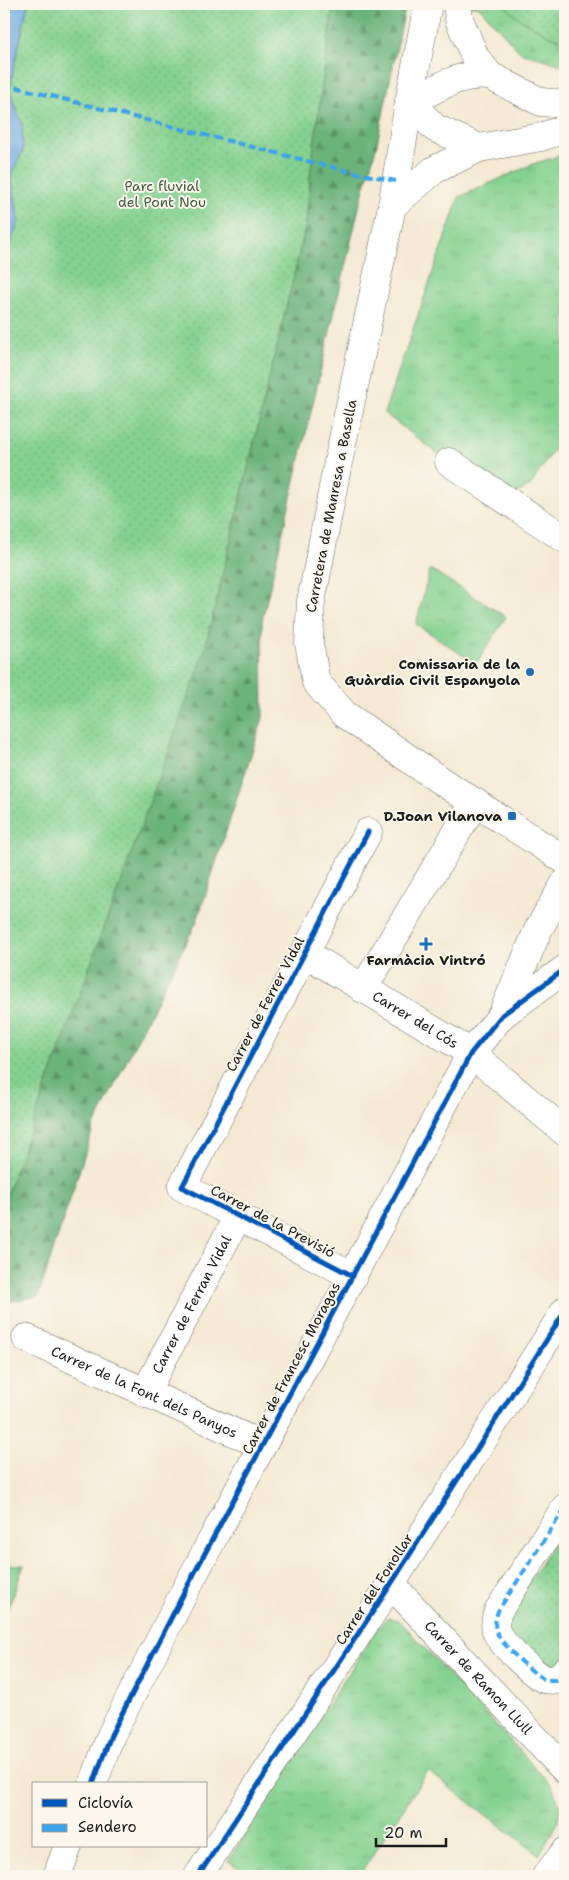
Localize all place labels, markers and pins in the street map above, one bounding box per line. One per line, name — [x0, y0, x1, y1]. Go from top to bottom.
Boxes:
place label: Comissaria de la Guàrdia Civil Espanyola — [344, 655, 520, 689]
marker: Comissaria de la Guàrdia Civil Espanyola — [524, 666, 536, 678]
place label: D.Joan Vilanova — [383, 807, 502, 825]
marker: D.Joan Vilanova — [506, 810, 518, 822]
marker: Farmàcia Vintró — [420, 938, 432, 950]
place label: Farmàcia Vintró — [366, 951, 486, 969]

